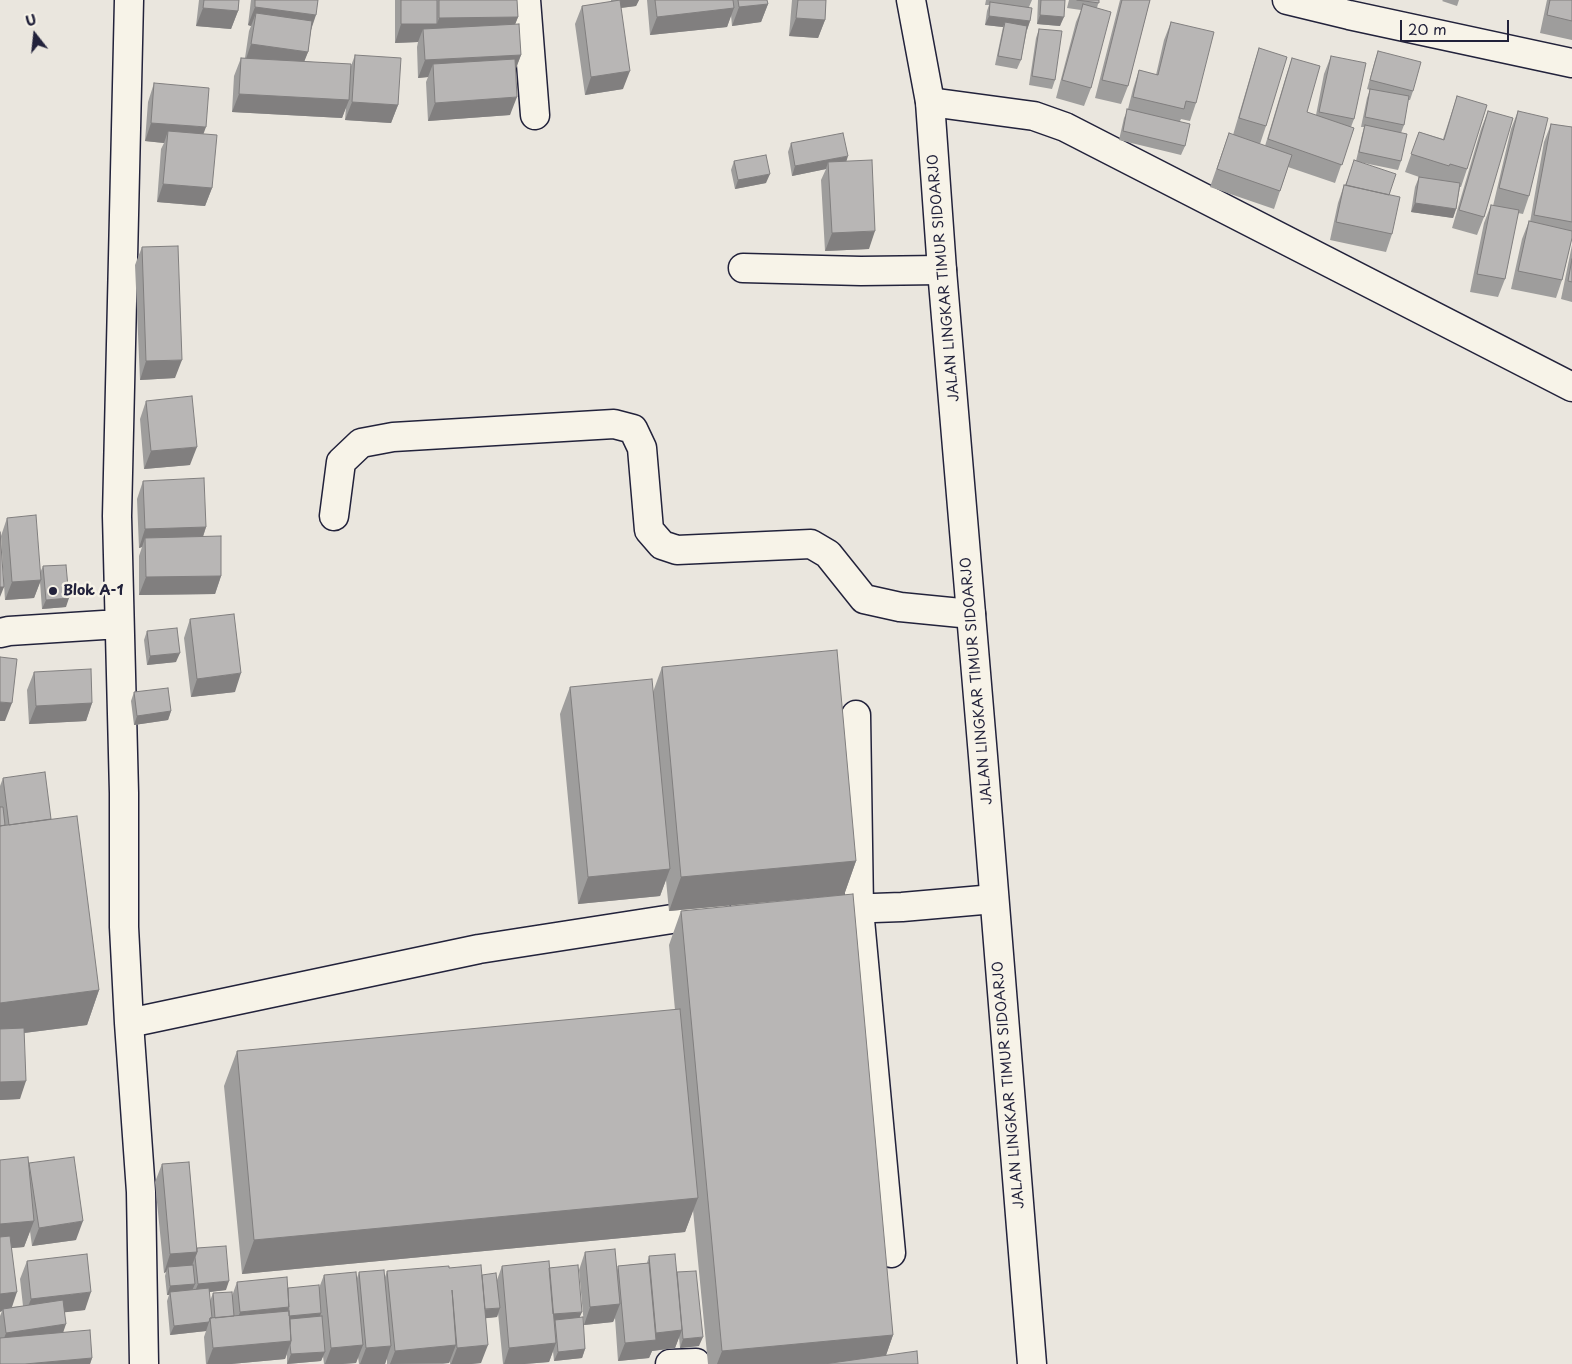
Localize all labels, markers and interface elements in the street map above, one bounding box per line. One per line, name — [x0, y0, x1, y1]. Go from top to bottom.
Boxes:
text: U — [23, 9, 39, 32]
north arrow — [10, 10, 60, 60]
scale bar — [1402, 10, 1511, 42]
text: 20 m — [1408, 17, 1447, 40]
street label: JALAN LINGKAR TIMUR SIDOARJO — [925, 153, 963, 403]
street label: JALAN LINGKAR TIMUR SIDOARJO — [958, 556, 996, 806]
place label: Blok A-1 — [63, 583, 123, 599]
marker: Blok A-1 — [47, 585, 59, 597]
street label: JALAN LINGKAR TIMUR SIDOARJO — [990, 960, 1028, 1210]

